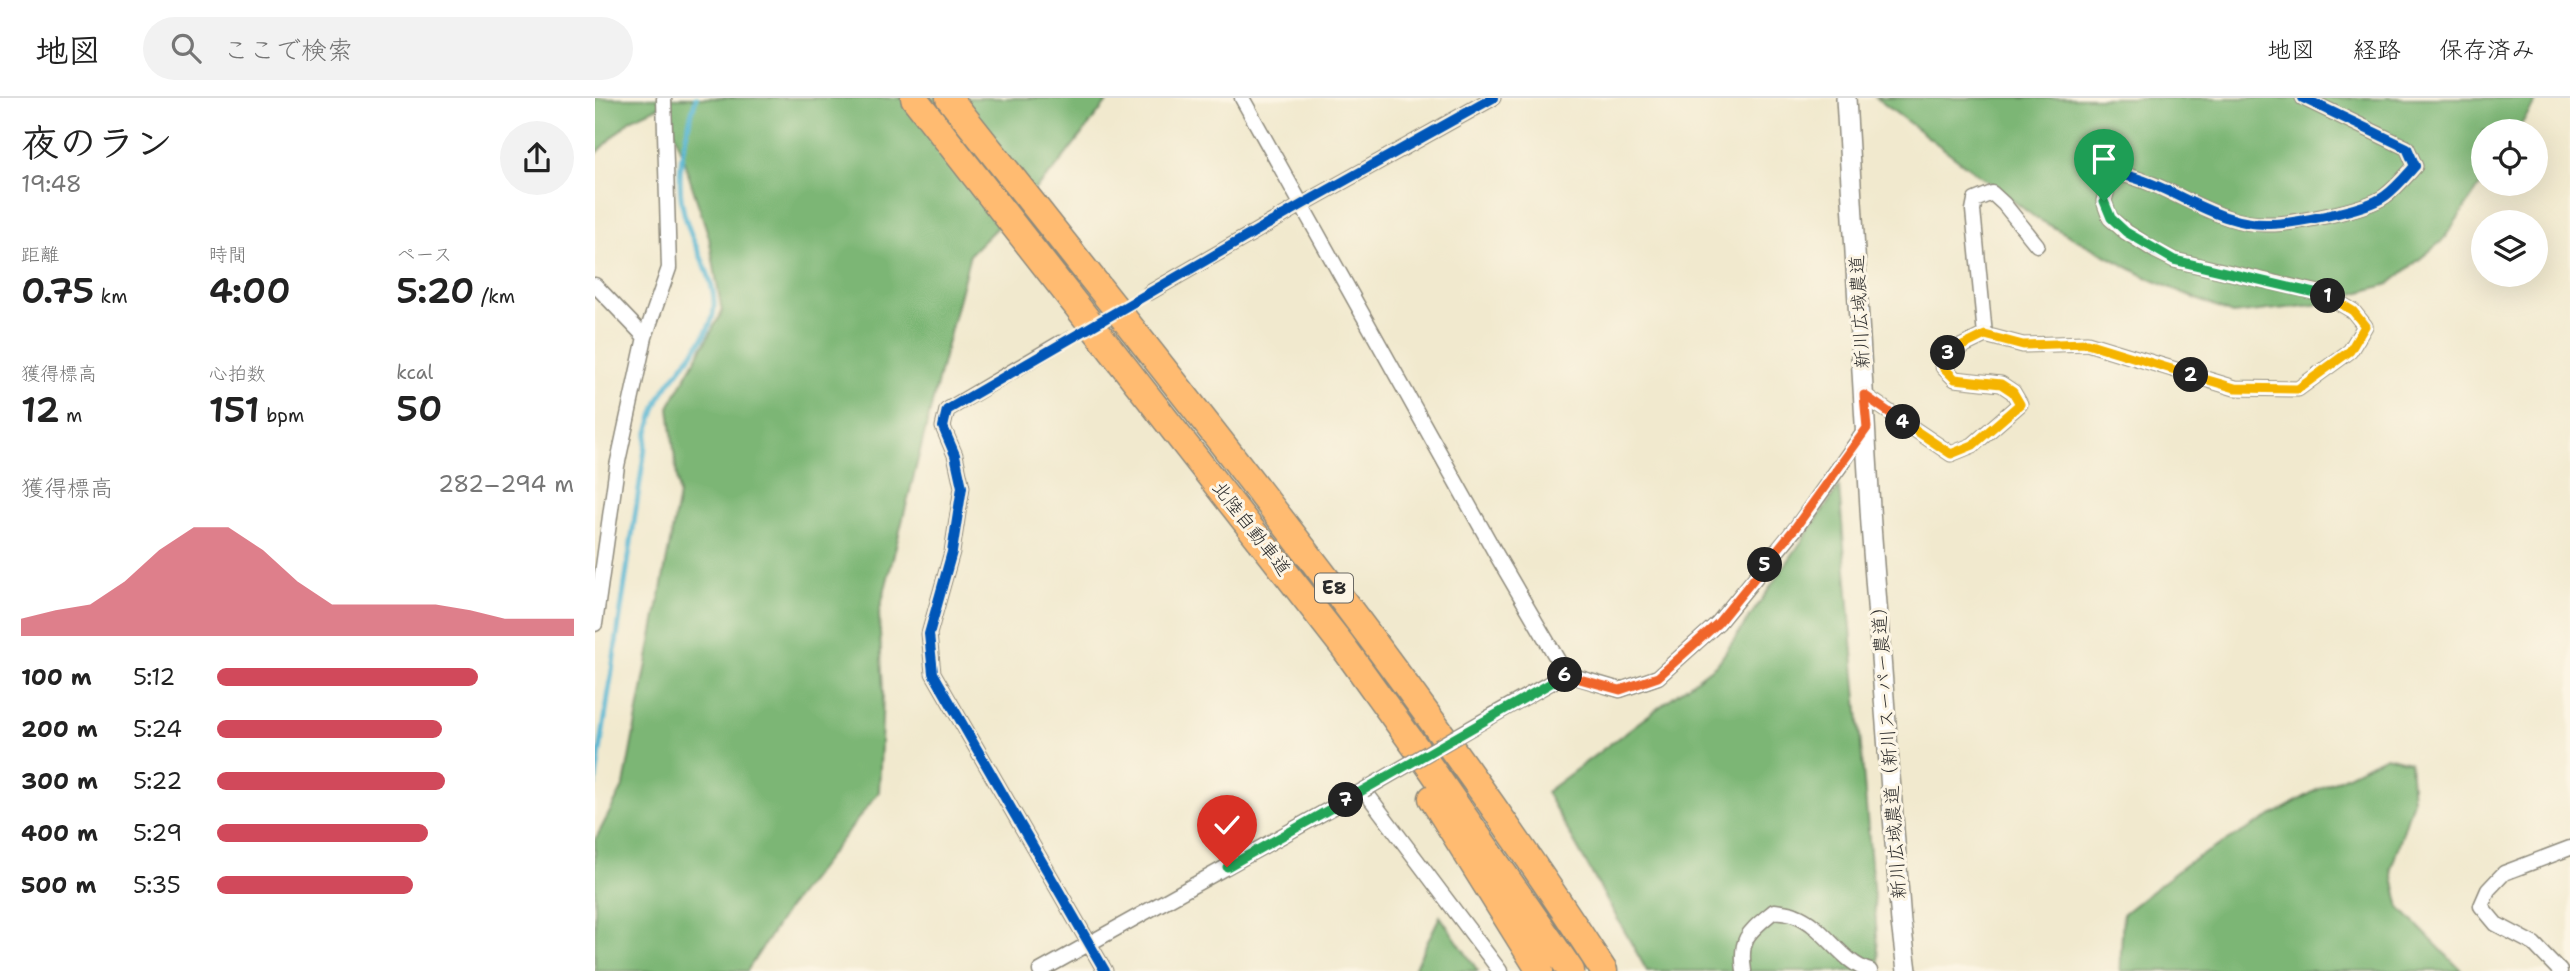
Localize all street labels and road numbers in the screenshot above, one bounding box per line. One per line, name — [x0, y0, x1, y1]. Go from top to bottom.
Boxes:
street label: 新川広域農道 — [1844, 254, 1875, 370]
street label: 北陸自動車道 — [1207, 476, 1297, 581]
road number: E8 — [1315, 574, 1353, 602]
street label: 新川広域農道（新川スーパー農道） — [1865, 596, 1912, 900]

